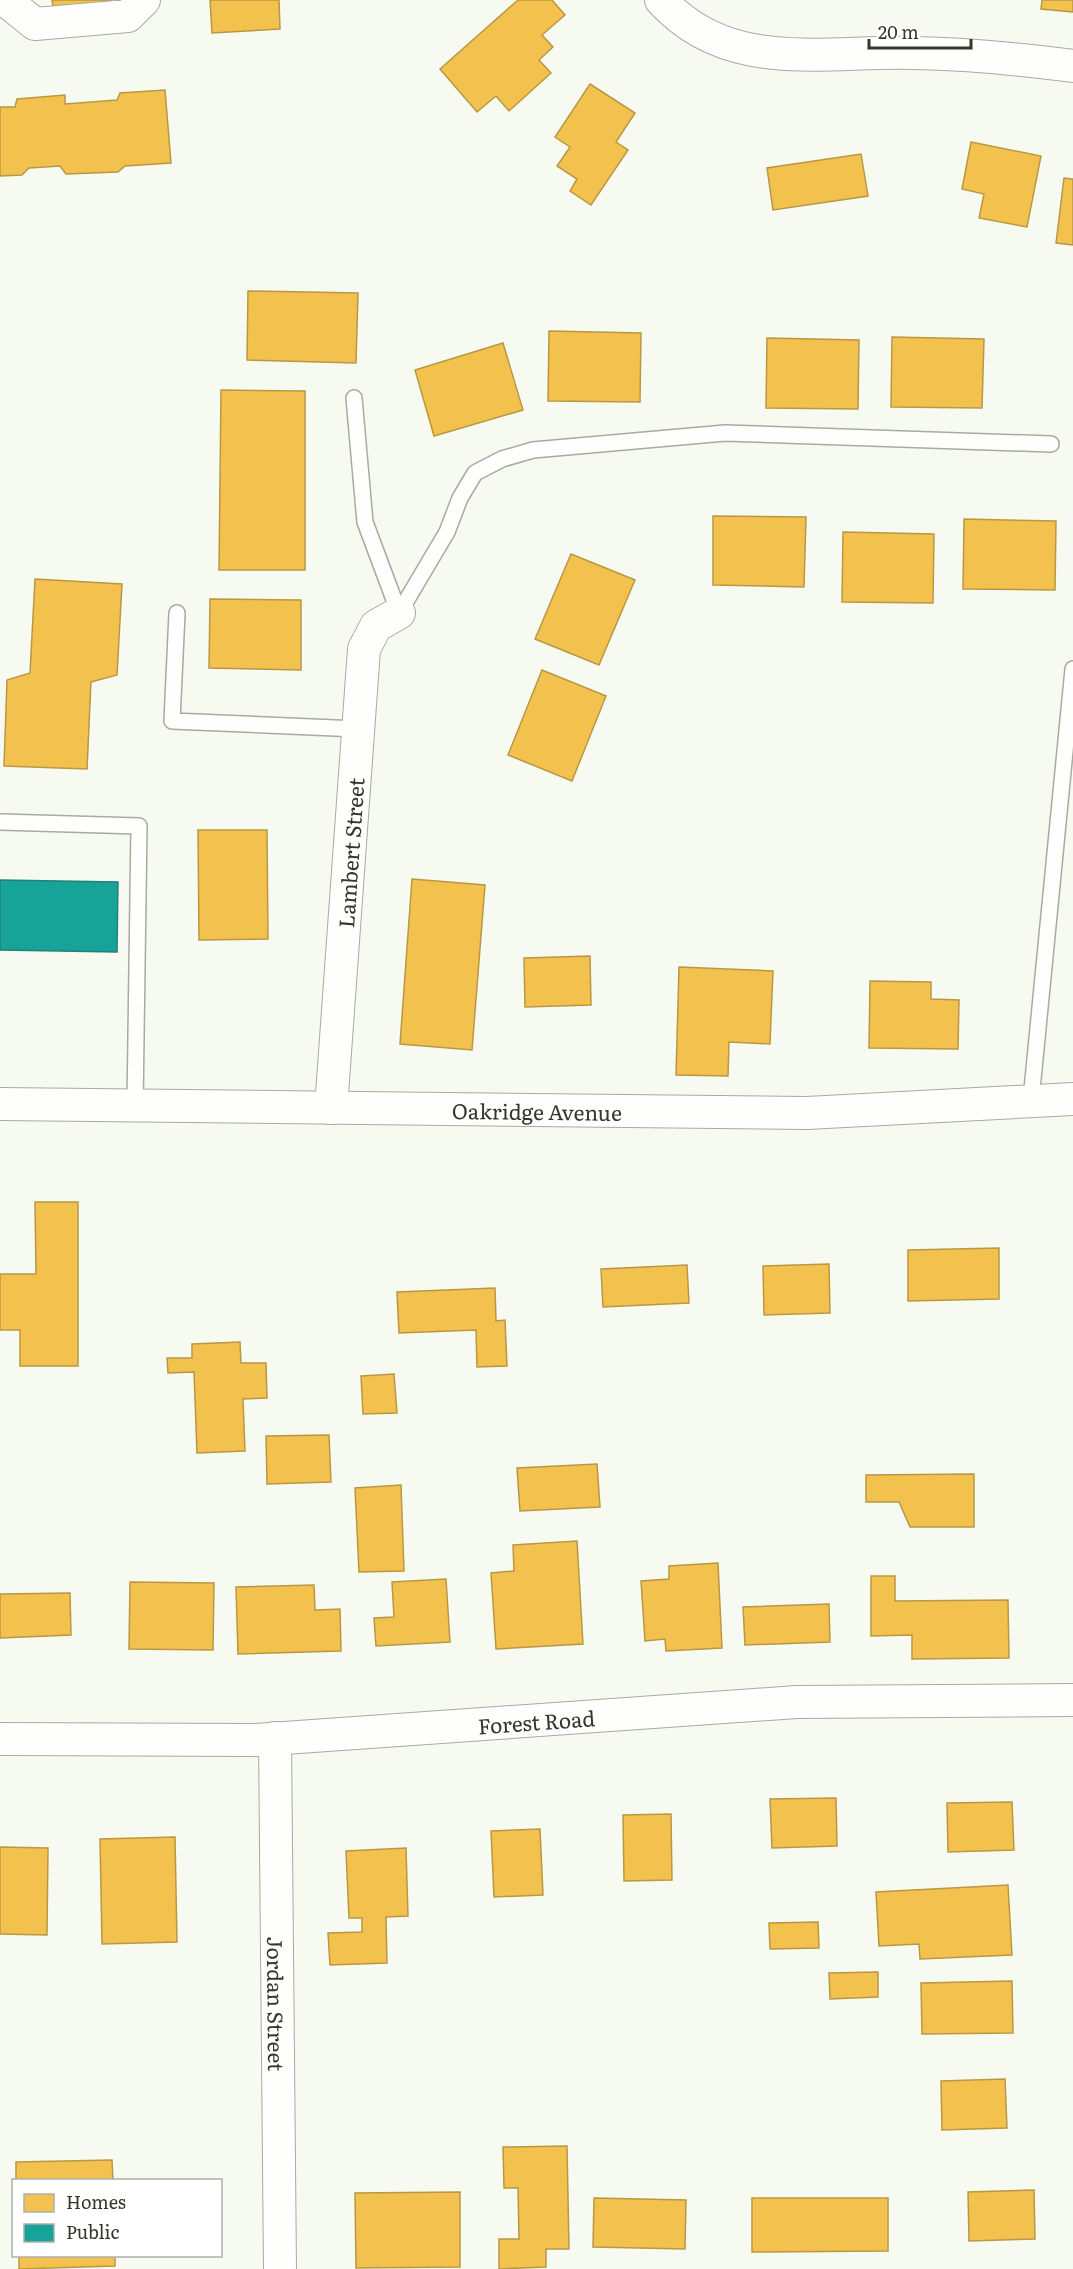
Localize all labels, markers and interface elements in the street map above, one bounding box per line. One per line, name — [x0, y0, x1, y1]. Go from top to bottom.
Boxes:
scale bar — [869, 12, 971, 50]
text: 20 m — [878, 18, 919, 45]
street label: Lambert Street — [329, 776, 370, 929]
street label: Oakridge Avenue — [452, 1094, 622, 1126]
street label: Forest Road — [477, 1701, 596, 1740]
street label: Jordan Street — [261, 1936, 294, 2072]
legend — [12, 2179, 222, 2257]
text: Homes — [66, 2188, 126, 2215]
text: Public — [66, 2218, 120, 2245]

